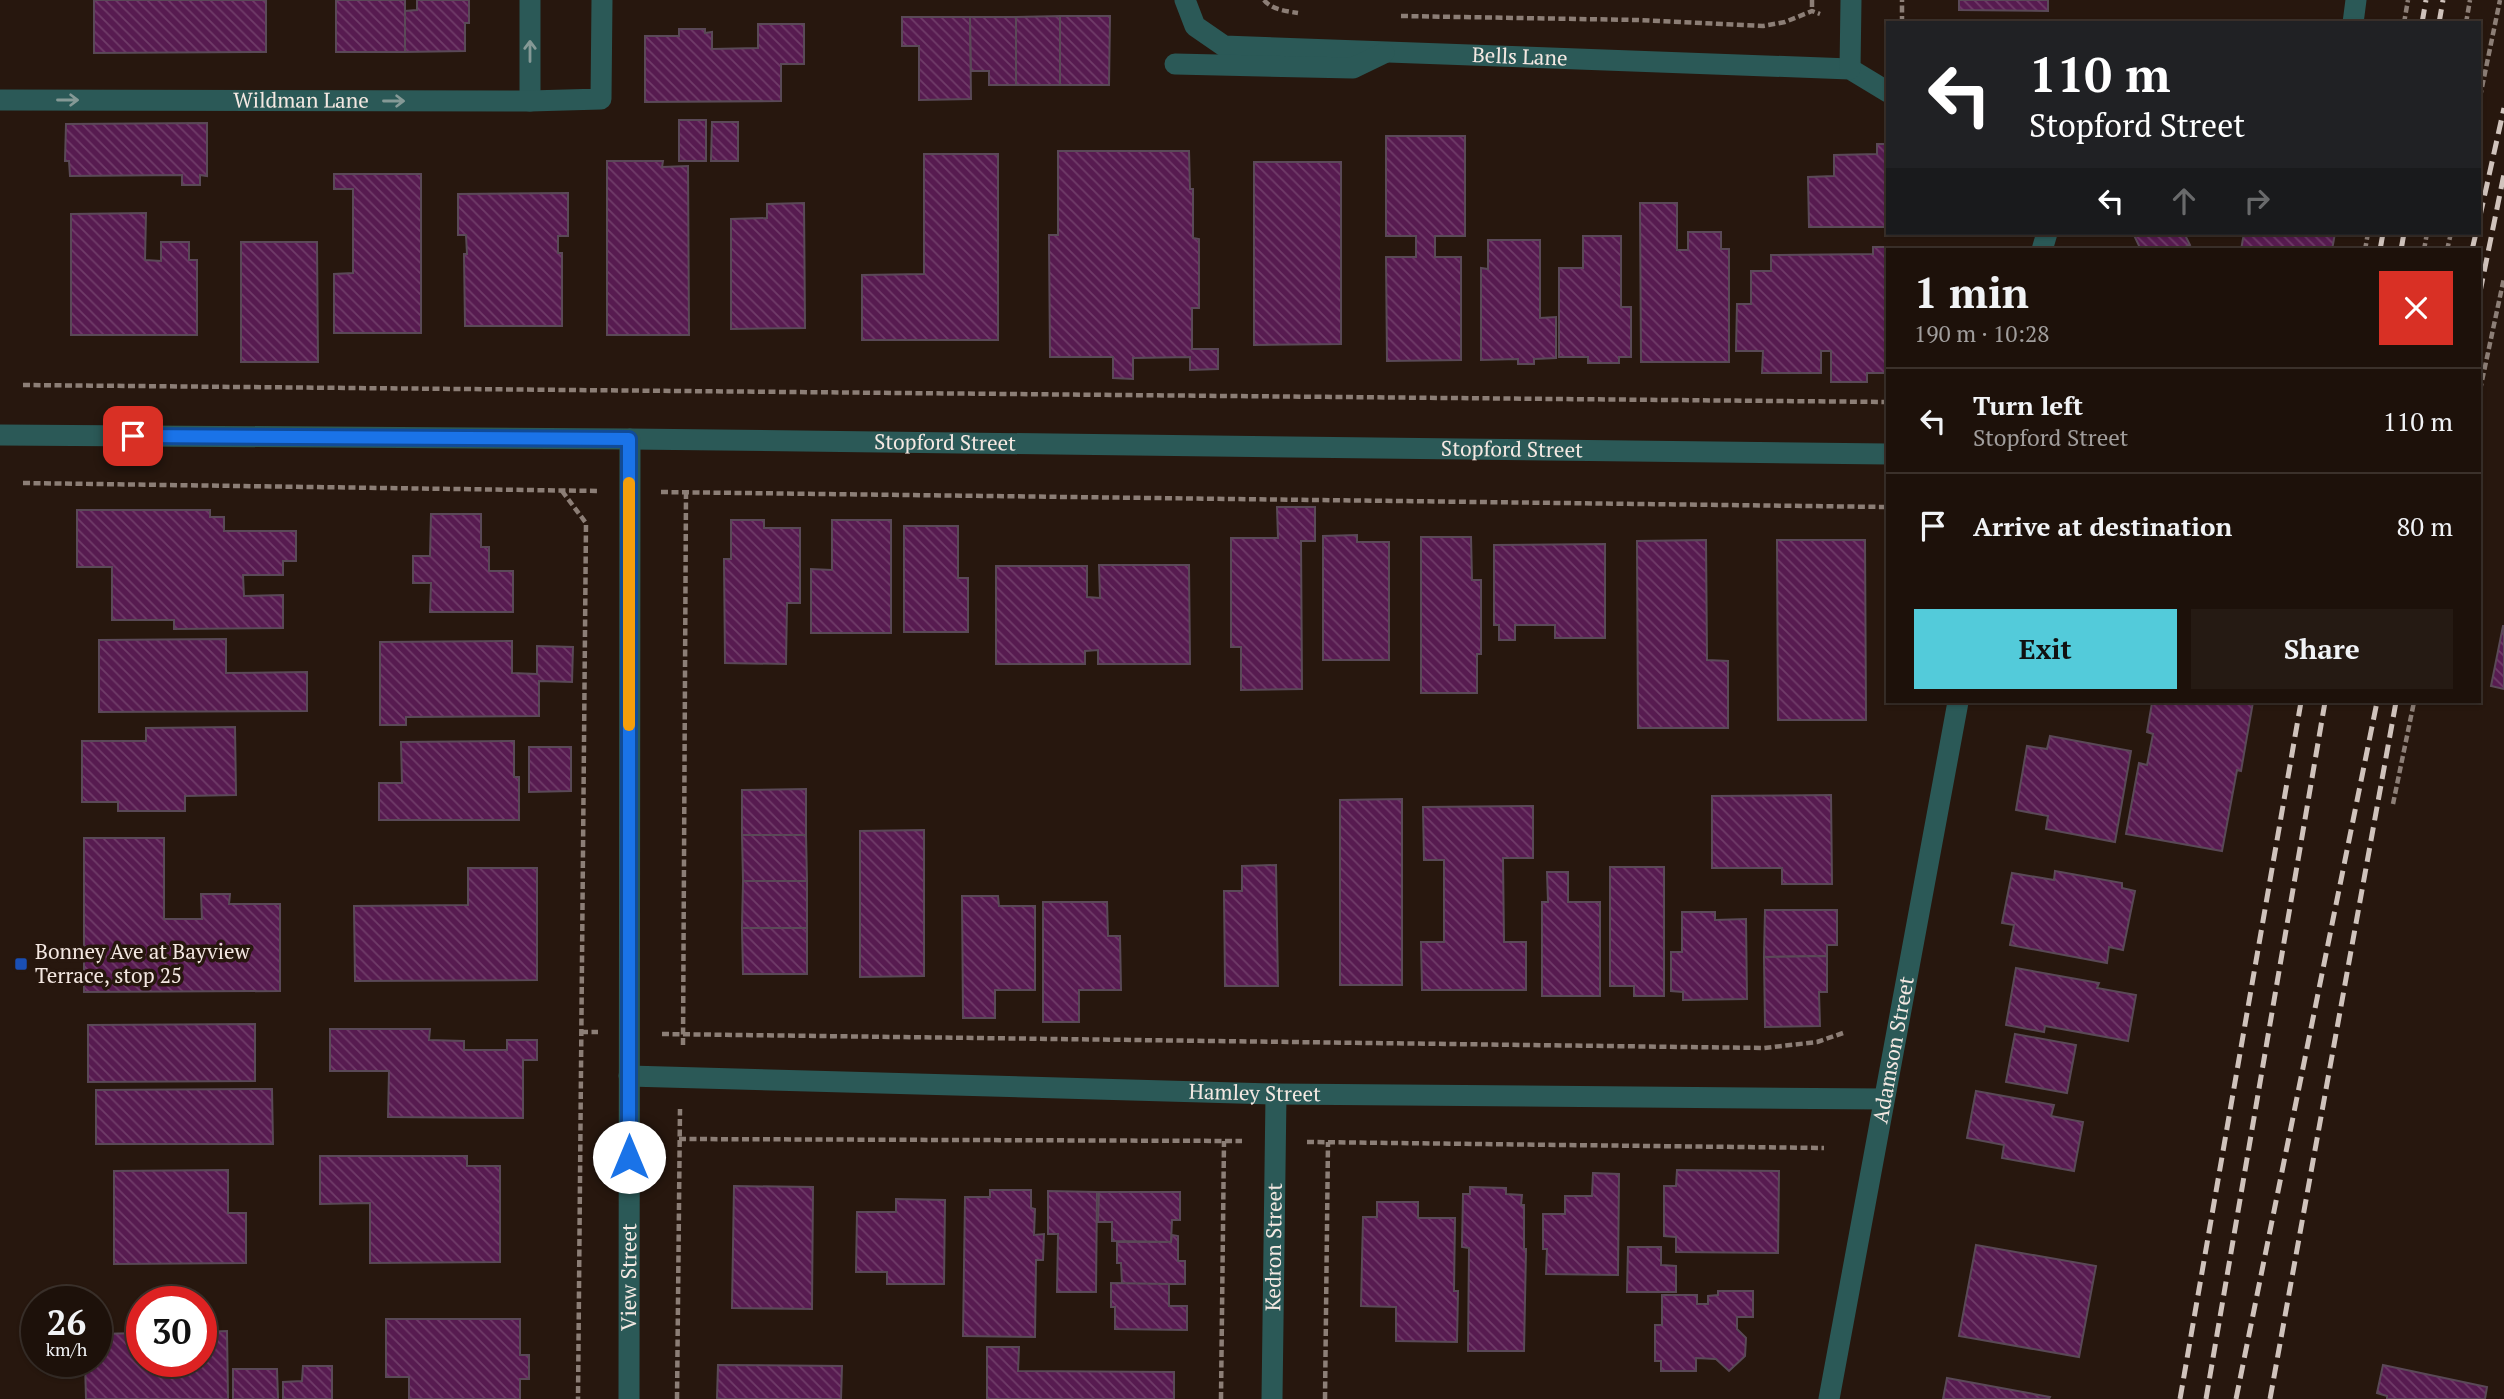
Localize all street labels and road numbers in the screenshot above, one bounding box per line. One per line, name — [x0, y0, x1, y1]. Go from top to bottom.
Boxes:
street label: Bells Lane — [1471, 40, 1568, 72]
street label: Wildman Lane — [233, 85, 369, 114]
street label: Stopford Street — [874, 427, 1016, 457]
street label: Stopford Street — [1441, 434, 1583, 463]
street label: Adamson Street — [1865, 974, 1920, 1126]
street label: Hamley Street — [1188, 1077, 1321, 1107]
street label: Kedron Street — [1258, 1183, 1288, 1311]
street label: View Street — [614, 1223, 642, 1331]

